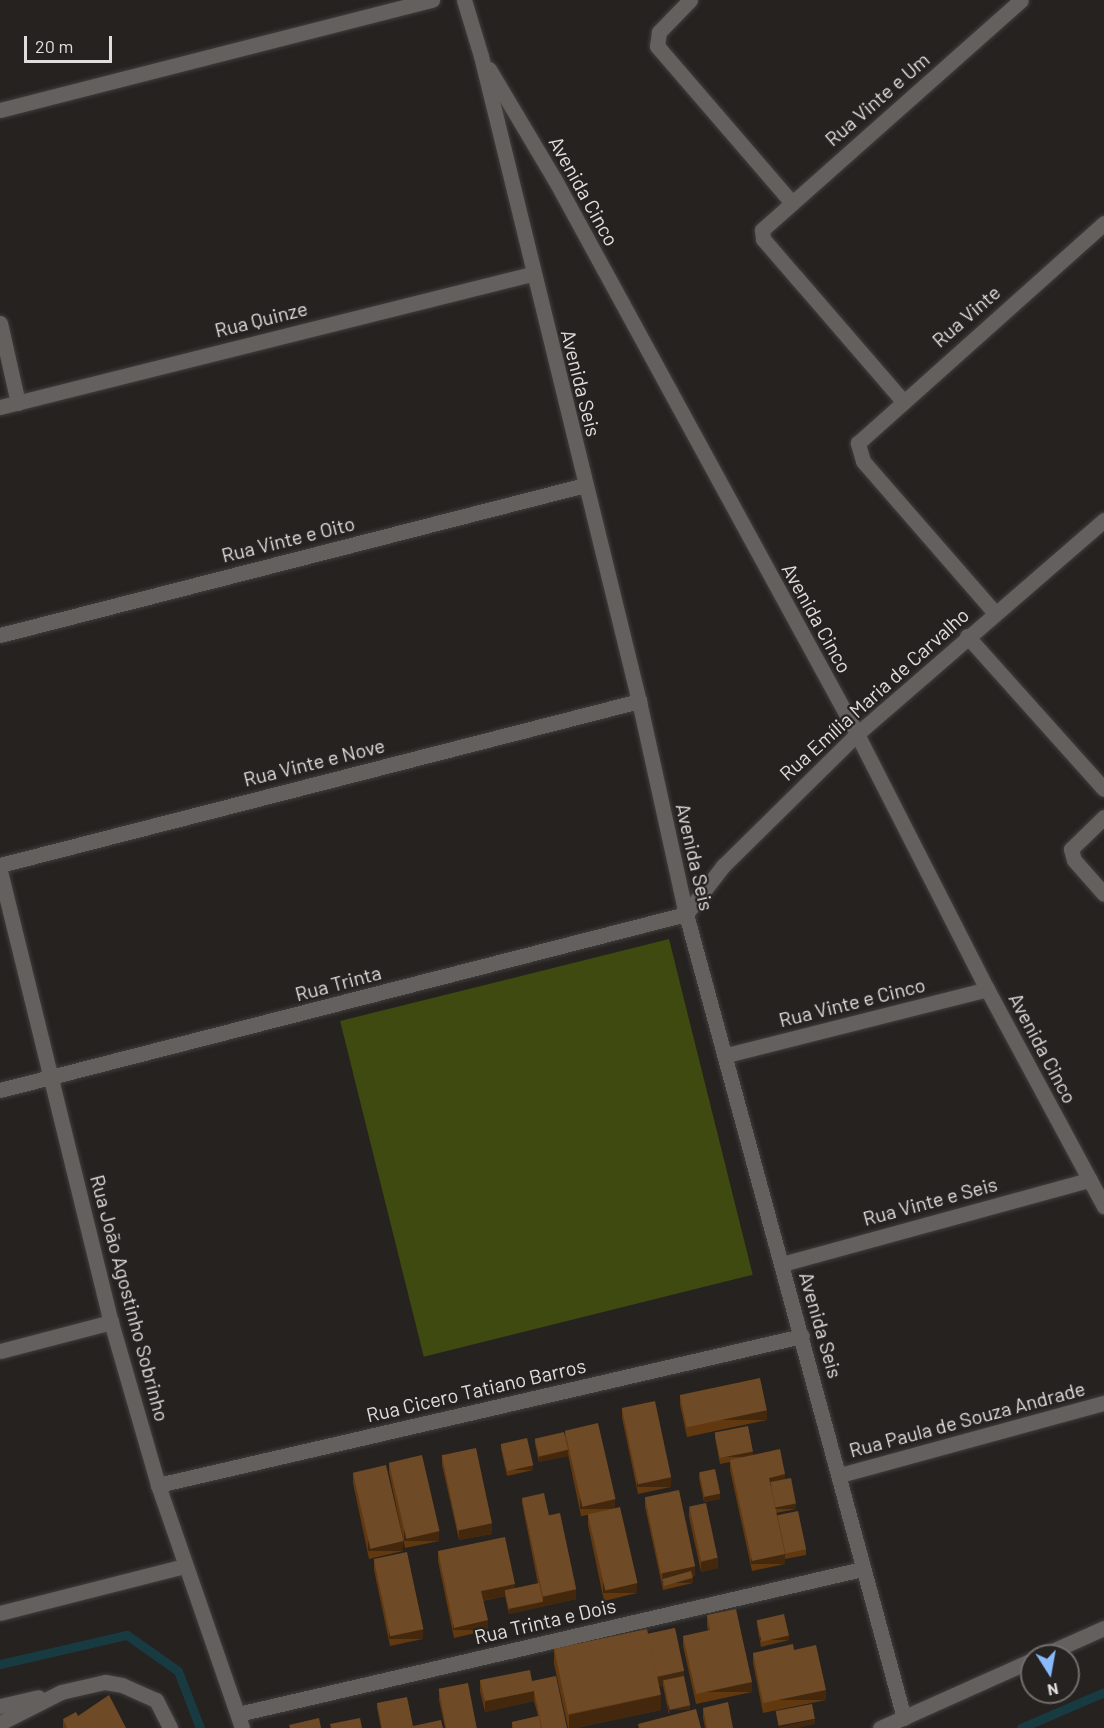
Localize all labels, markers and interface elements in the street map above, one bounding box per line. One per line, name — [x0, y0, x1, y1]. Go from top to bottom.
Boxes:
scale bar — [27, 24, 116, 62]
text: 20 m — [35, 35, 73, 57]
street label: Rua Vinte e Um — [820, 47, 934, 151]
street label: Avenida Cinco — [544, 132, 624, 250]
street label: Rua Vinte — [927, 280, 1005, 352]
street label: Rua Quinze — [212, 296, 310, 342]
street label: Avenida Seis — [556, 327, 606, 439]
street label: Rua Vinte e Oito — [219, 511, 357, 567]
street label: Avenida Cinco — [777, 559, 857, 677]
street label: Rua Emília Maria de Carvalho — [774, 603, 974, 785]
street label: Rua Vinte e Nove — [241, 733, 387, 791]
street label: Avenida Seis — [671, 801, 719, 913]
street label: Rua Trinta — [292, 960, 384, 1006]
street label: Rua Vinte e Cinco — [776, 972, 928, 1032]
street label: Avenida Cinco — [1004, 989, 1082, 1107]
street label: Rua João Agostinho Sobrinho — [85, 1172, 175, 1424]
street label: Rua Vinte e Seis — [860, 1172, 1000, 1230]
street label: Avenida Seis — [794, 1269, 848, 1381]
street label: Rua Cicero Tatiano Barros — [364, 1353, 588, 1427]
street label: Rua Paula de Souza Andrade — [846, 1376, 1088, 1462]
street label: Rua Trinta e Dois — [472, 1593, 618, 1649]
north arrow — [1020, 1644, 1080, 1704]
text: N — [1046, 1680, 1060, 1701]

